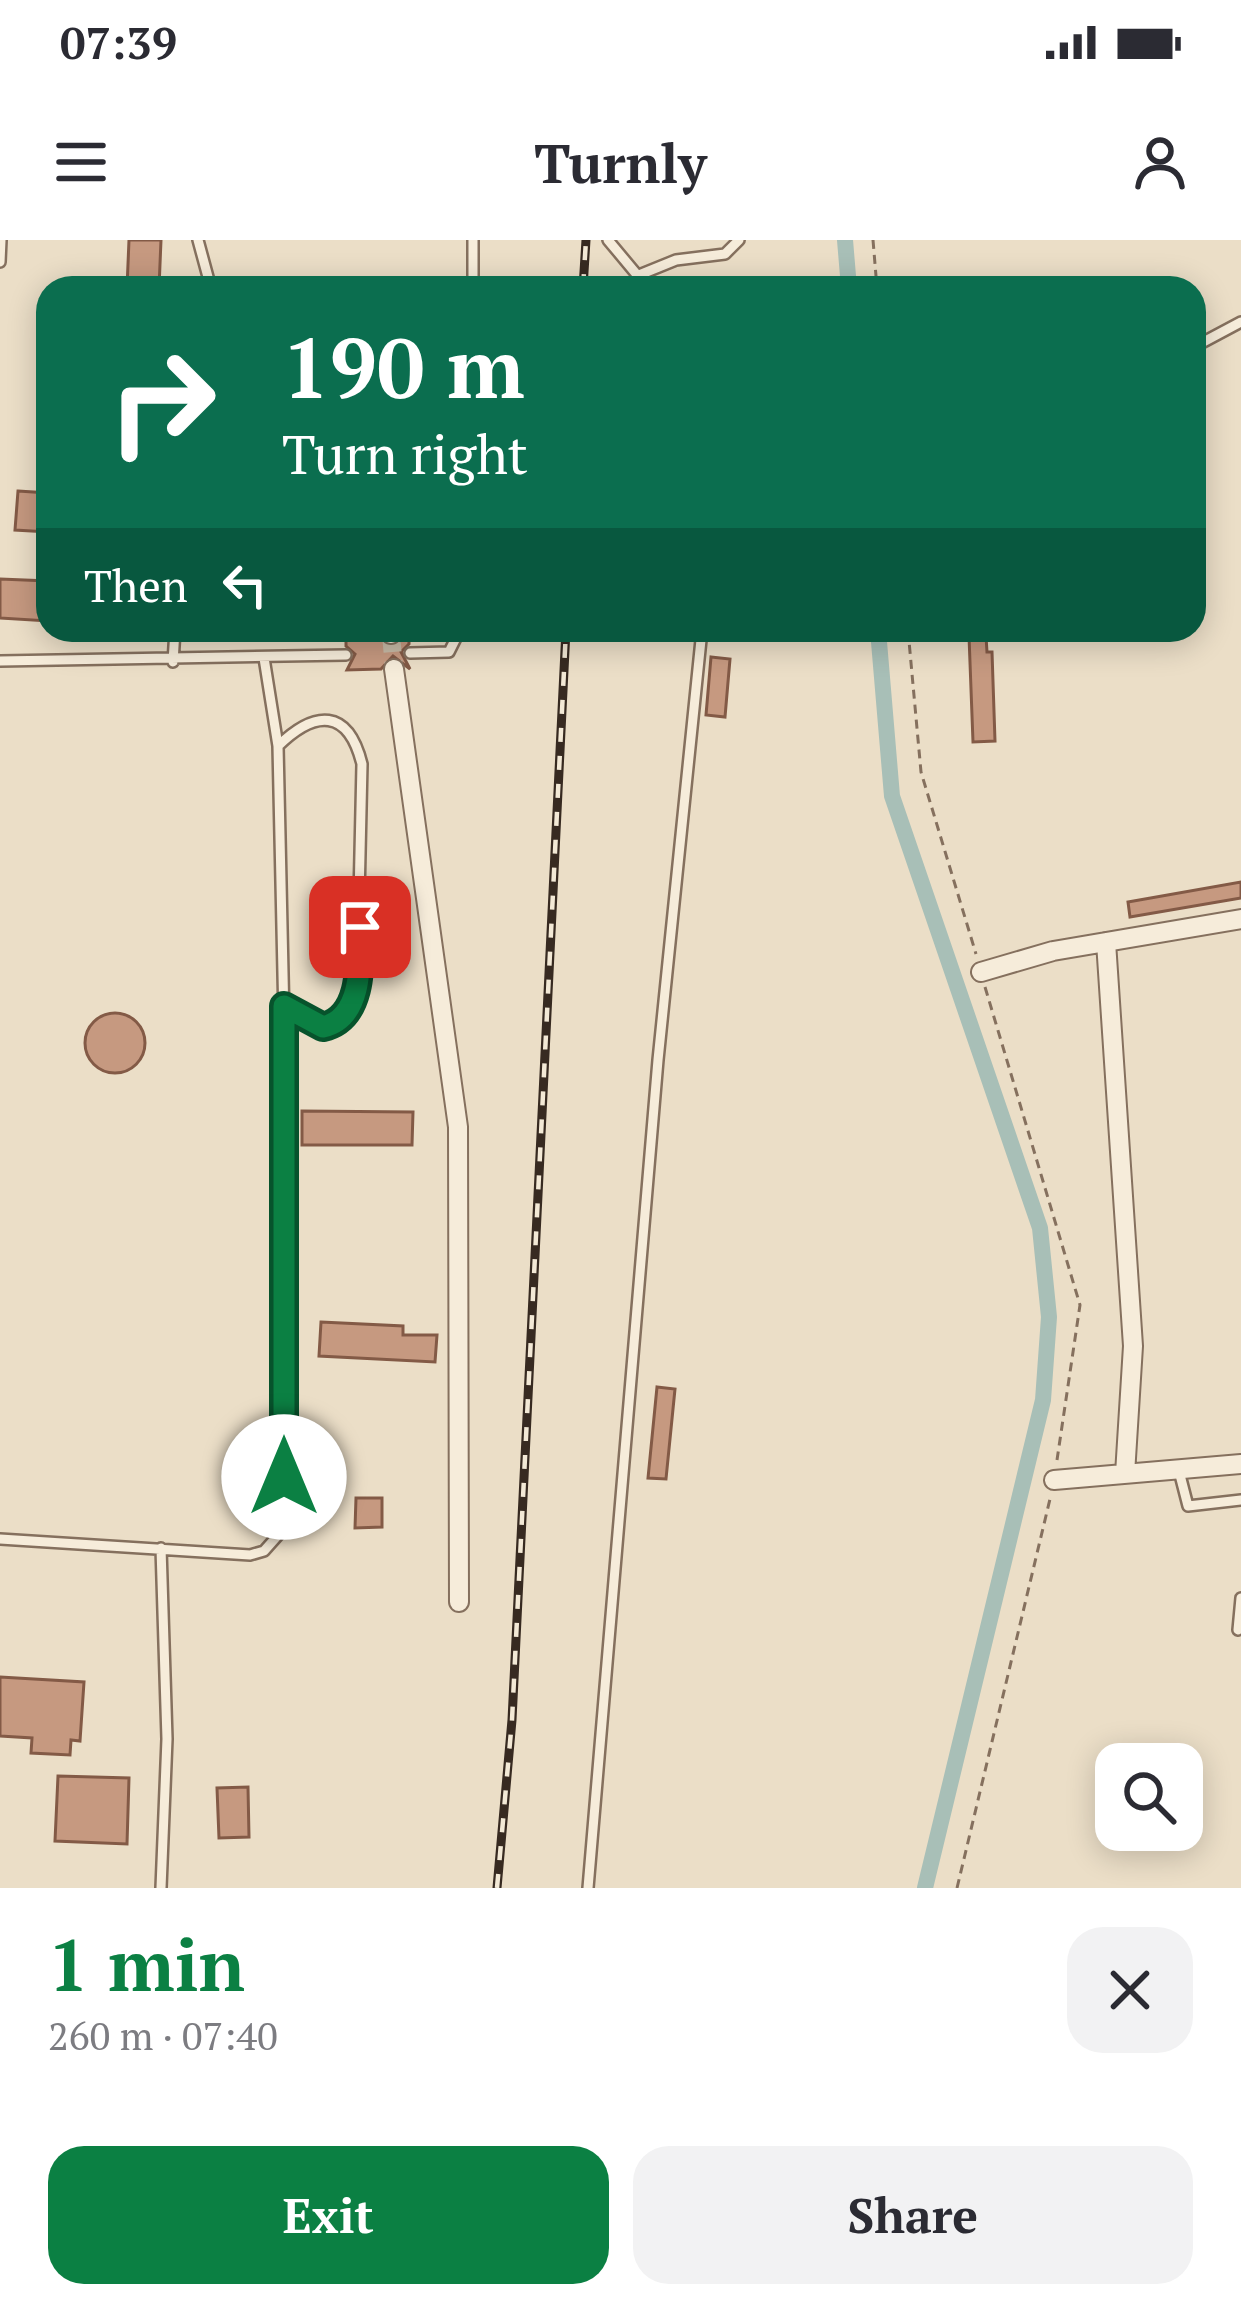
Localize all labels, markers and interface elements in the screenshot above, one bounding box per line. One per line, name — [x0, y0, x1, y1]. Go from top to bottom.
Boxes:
text: 07:39 — [60, 12, 177, 72]
text: Turnly — [534, 127, 707, 198]
icon: menu — [48, 129, 114, 195]
icon: person — [1127, 129, 1193, 195]
text: 190 m — [282, 311, 525, 422]
icon: right — [84, 324, 240, 480]
text: Turn right — [282, 418, 528, 489]
icon: left — [212, 552, 278, 618]
text: Then — [84, 555, 188, 615]
pin — [309, 876, 411, 978]
icon: arrive — [327, 894, 393, 960]
position arrow — [221, 1414, 347, 1540]
map controls — [1095, 1743, 1203, 1851]
button: search — [1095, 1743, 1203, 1851]
text: 1 min — [48, 1916, 245, 2012]
button: close — [1067, 1927, 1193, 2053]
text: 260 m · 07:40 — [48, 2009, 278, 2061]
button: Exit — [48, 2146, 609, 2284]
button: Share — [633, 2146, 1193, 2284]

